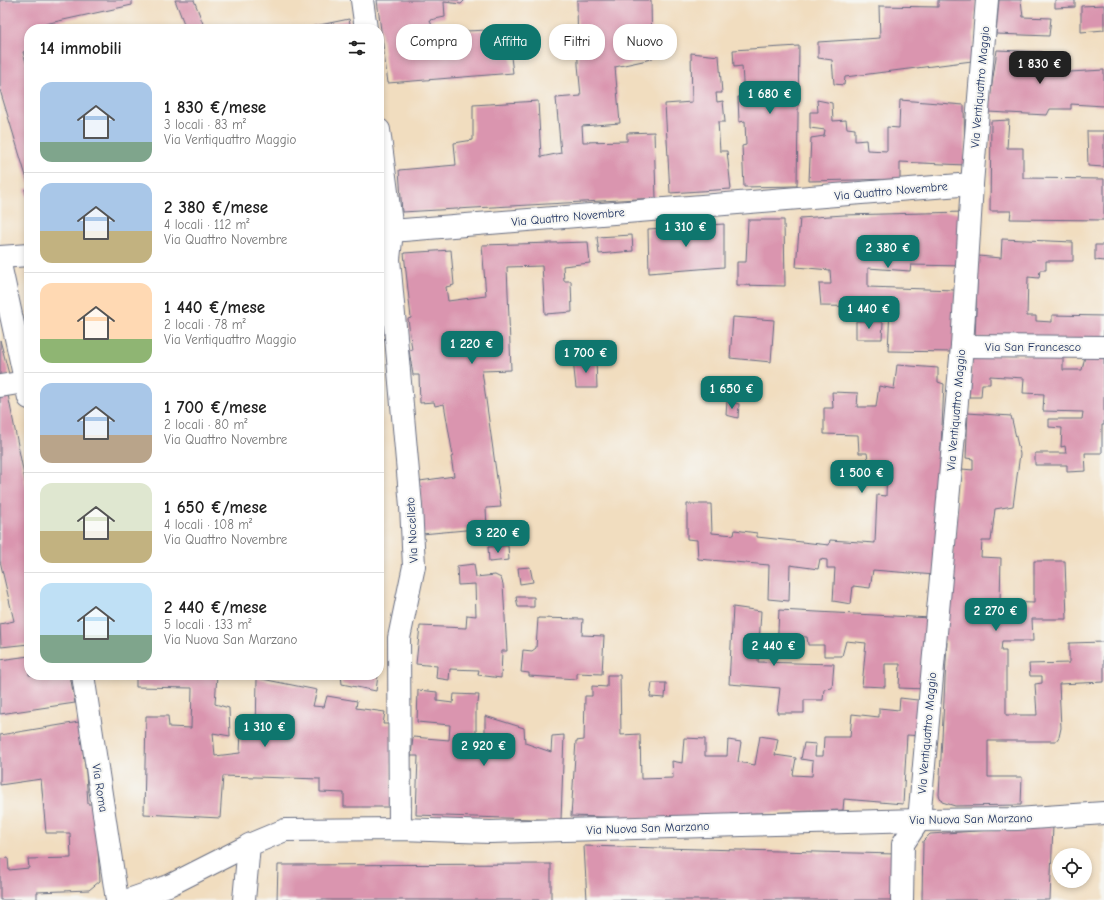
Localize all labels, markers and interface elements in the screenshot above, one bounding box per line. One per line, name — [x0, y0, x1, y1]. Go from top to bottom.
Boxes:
chip: Compra — [396, 24, 472, 60]
chip: Affitta — [480, 24, 541, 60]
chip: Filtri — [549, 24, 605, 60]
chip: Nuovo — [613, 24, 677, 60]
street label: Via Ventiquattro Maggio — [968, 26, 992, 148]
icon: filters — [346, 37, 368, 59]
text: 14 immobili — [40, 39, 122, 58]
pin: 1 830 € — [1003, 51, 1077, 85]
text: 1 830 € — [1018, 56, 1062, 71]
pin: 1 680 € — [733, 81, 807, 115]
text: 1 680 € — [748, 86, 792, 101]
icon: home — [72, 98, 120, 146]
text: 1 830 €/mese — [164, 98, 266, 117]
text: 3 locali · 83 m² — [164, 117, 246, 132]
text: Via Ventiquattro Maggio — [164, 132, 296, 147]
street label: Via Quattro Novembre — [834, 179, 948, 203]
text: 2 380 €/mese — [164, 198, 268, 217]
icon: home — [72, 199, 120, 247]
street label: Via Quattro Novembre — [511, 205, 625, 229]
pin: 1 310 € — [649, 214, 723, 248]
text: 4 locali · 112 m² — [164, 217, 250, 232]
text: 1 310 € — [665, 219, 707, 234]
text: Via Quattro Novembre — [164, 232, 287, 247]
pin: 2 380 € — [851, 235, 925, 269]
text: 2 380 € — [865, 240, 911, 255]
pin: 1 440 € — [832, 296, 906, 330]
text: 1 440 €/mese — [164, 298, 265, 317]
icon: home — [72, 299, 120, 347]
text: 1 440 € — [848, 301, 890, 316]
text: 2 locali · 78 m² — [164, 317, 246, 332]
pin: 1 220 € — [435, 331, 509, 365]
text: Via Ventiquattro Maggio — [164, 332, 296, 347]
text: 1 220 € — [450, 336, 494, 351]
pin: 1 700 € — [549, 340, 623, 374]
street label: Via San Francesco — [985, 340, 1081, 354]
text: 1 700 € — [564, 345, 608, 360]
street label: Via Ventiquattro Maggio — [944, 349, 968, 471]
pin: 1 650 € — [695, 376, 769, 410]
text: 1 650 € — [710, 381, 754, 396]
text: 1 700 €/mese — [164, 398, 267, 417]
icon: home — [72, 399, 120, 447]
text: 2 locali · 80 m² — [164, 417, 248, 432]
text: Via Quattro Novembre — [164, 432, 287, 447]
pin: 1 500 € — [825, 460, 899, 494]
text: 1 500 € — [839, 465, 885, 480]
street label: Via Nocelleto — [403, 497, 421, 563]
text: 1 650 €/mese — [164, 498, 267, 517]
icon: home — [72, 499, 120, 547]
text: 4 locali · 108 m² — [164, 517, 252, 532]
pin: 3 220 € — [461, 520, 535, 554]
text: 3 220 € — [475, 525, 521, 540]
text: Via Quattro Novembre — [164, 532, 287, 547]
text: 2 440 €/mese — [164, 598, 267, 617]
pin: 2 270 € — [959, 598, 1033, 632]
icon: home — [72, 599, 120, 647]
text: 2 270 € — [974, 603, 1018, 618]
text: 5 locali · 133 m² — [164, 617, 252, 632]
text: Via Nuova San Marzano — [164, 632, 297, 647]
pin: 2 440 € — [737, 633, 811, 667]
text: 2 440 € — [752, 638, 796, 653]
street label: Via Ventiquattro Maggio — [915, 672, 939, 794]
pin: 1 310 € — [228, 714, 302, 748]
text: 1 310 € — [244, 719, 286, 734]
pin: 2 920 € — [447, 733, 521, 767]
text: 2 920 € — [461, 738, 507, 753]
street label: Via Roma — [89, 763, 111, 813]
street label: Via Nuova San Marzano — [909, 811, 1033, 827]
street label: Via Nuova San Marzano — [586, 819, 710, 837]
map controls — [1052, 848, 1092, 888]
button: locate — [1052, 848, 1092, 888]

